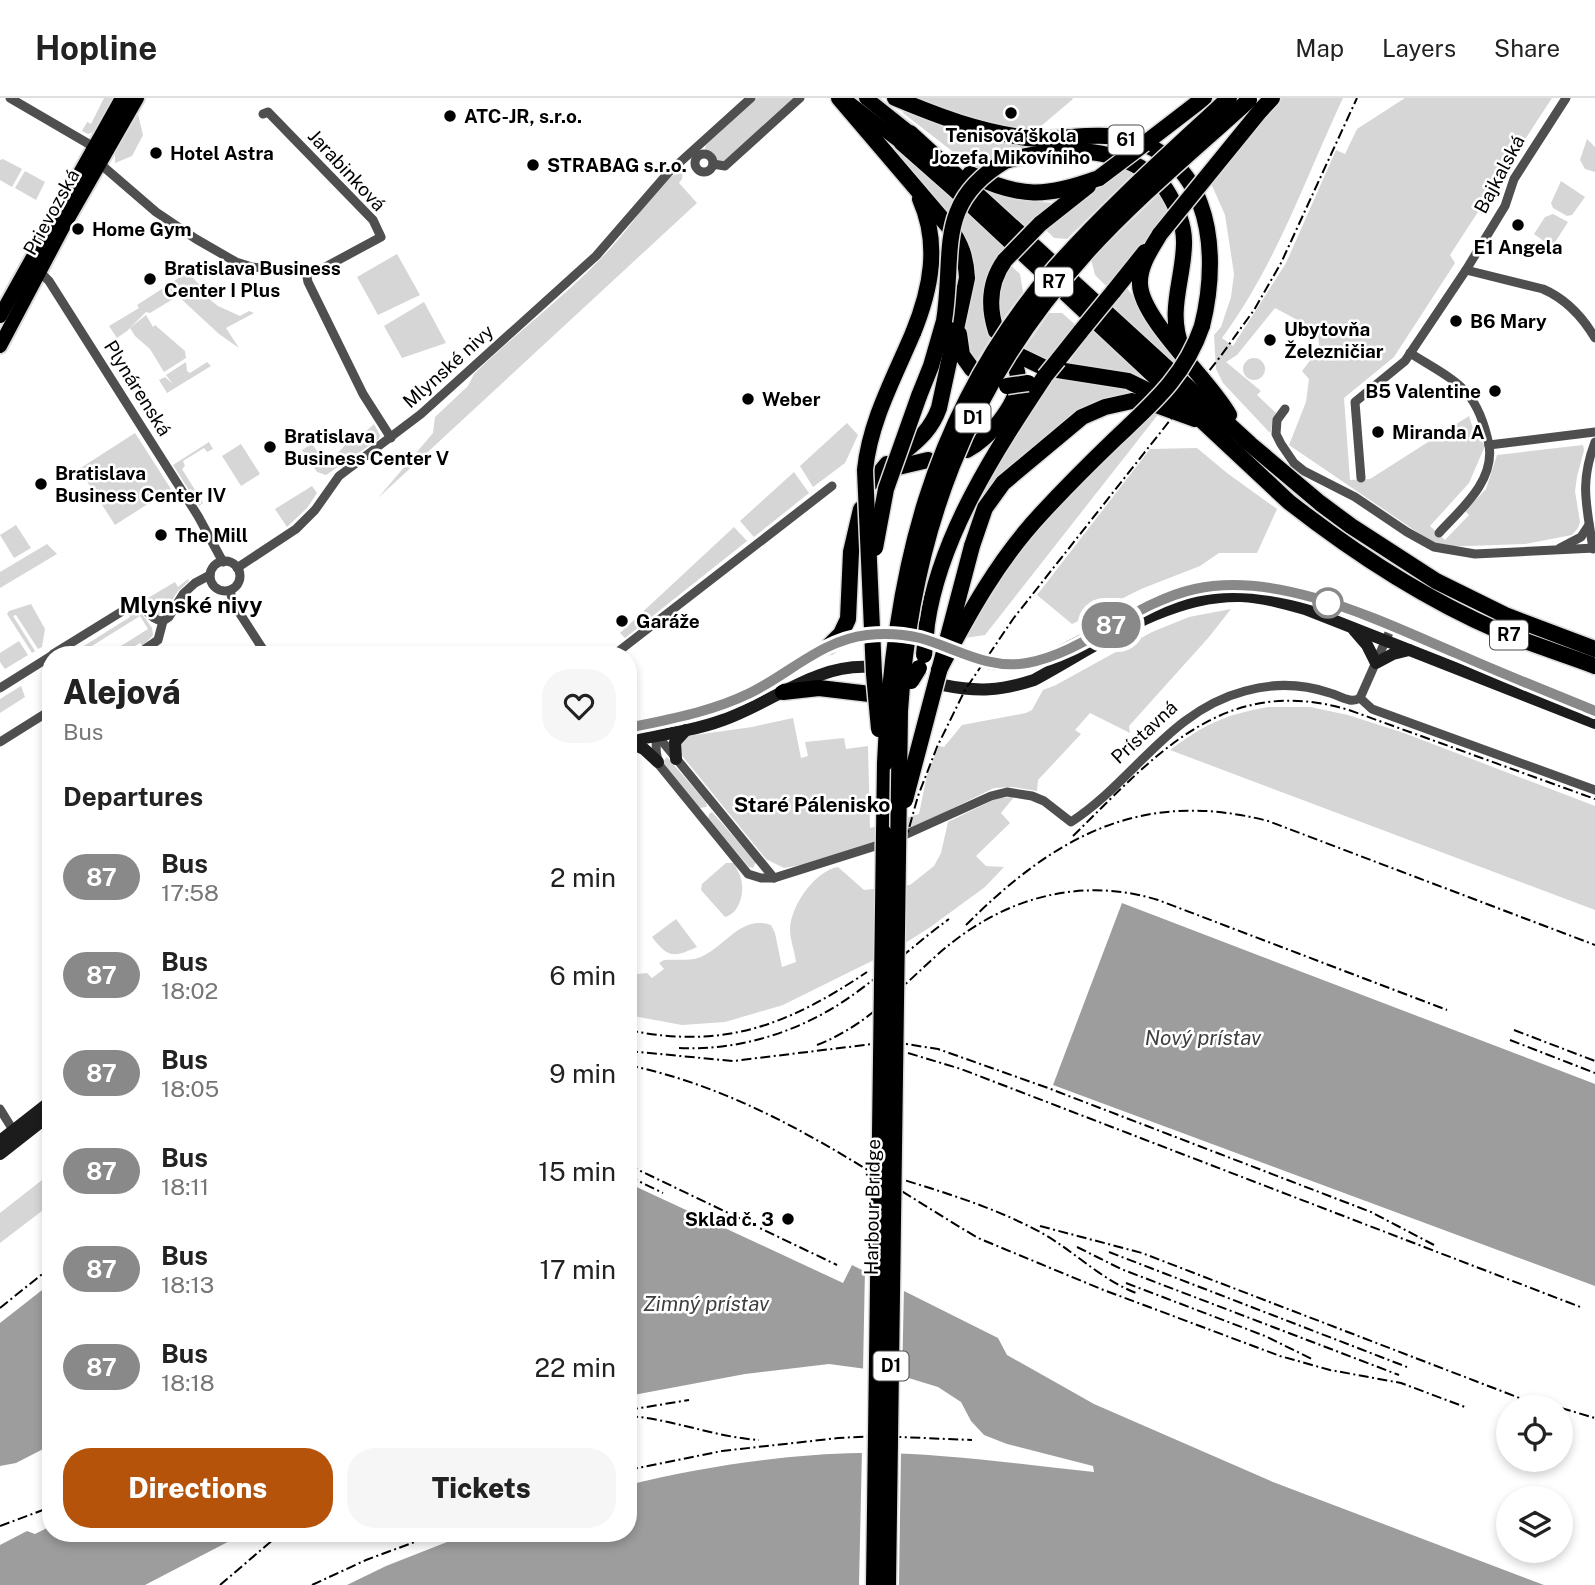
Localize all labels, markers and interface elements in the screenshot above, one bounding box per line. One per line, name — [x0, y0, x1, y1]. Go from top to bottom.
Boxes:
text: Hopline — [35, 29, 157, 67]
text: Map — [1295, 34, 1344, 62]
text: Layers — [1382, 34, 1456, 62]
text: Share — [1494, 34, 1560, 62]
place label: ATC-JR, s.r.o. — [464, 105, 582, 127]
marker: Tenisová škola Jozefa Mikovíniho — [1003, 105, 1019, 121]
marker: ATC-JR, s.r.o. — [442, 108, 458, 124]
place label: Tenisová škola Jozefa Mikovíniho — [932, 124, 1090, 168]
street label: Jarabinková — [304, 125, 390, 215]
road number: 61 — [1108, 126, 1144, 154]
street label: Bajkalská — [1469, 131, 1529, 217]
place label: Hotel Astra — [170, 142, 274, 164]
marker: Hotel Astra — [148, 145, 164, 161]
place label: STRABAG s.r.o. — [547, 154, 687, 176]
marker: STRABAG s.r.o. — [525, 157, 541, 173]
street label: Prievozská — [18, 165, 84, 259]
marker: E1 Angela — [1510, 217, 1526, 233]
place label: Home Gym — [92, 218, 192, 240]
marker: Home Gym — [70, 221, 86, 237]
place label: E1 Angela — [1473, 236, 1563, 258]
place label: Bratislava Business Center I Plus — [164, 257, 341, 301]
road number: R7 — [1035, 267, 1073, 296]
marker: Bratislava Business Center I Plus — [142, 271, 158, 287]
place label: B6 Mary — [1470, 310, 1547, 332]
marker: B6 Mary — [1448, 313, 1464, 329]
place label: Ubytovňa Železničiar — [1284, 318, 1384, 362]
street label: Mlynské nivy — [398, 320, 498, 412]
marker: Ubytovňa Železničiar — [1262, 332, 1278, 348]
street label: Plynárenská — [100, 336, 176, 440]
place label: B5 Valentine — [1365, 380, 1481, 402]
marker: B5 Valentine — [1487, 383, 1503, 399]
place label: Weber — [762, 388, 821, 410]
marker: Weber — [740, 391, 756, 407]
road number: D1 — [956, 404, 990, 432]
place label: Miranda A — [1392, 421, 1485, 443]
marker: Miranda A — [1370, 424, 1386, 440]
place label: Bratislava Business Center V — [284, 425, 449, 469]
marker: Bratislava Business Center V — [262, 439, 278, 455]
place label: Bratislava Business Center IV — [55, 462, 226, 506]
marker: Bratislava Business Center IV — [33, 476, 49, 492]
place label: The Mill — [175, 524, 248, 546]
marker: The Mill — [153, 527, 169, 543]
unlabelled marker — [1313, 588, 1343, 618]
district label: Mlynské nivy — [120, 591, 263, 618]
line badge: 87 — [1080, 602, 1142, 648]
place label: Garáže — [636, 610, 700, 632]
text: 87 — [1096, 611, 1126, 639]
marker: Garáže — [614, 613, 630, 629]
road number: R7 — [1490, 620, 1528, 650]
button: heart — [542, 669, 616, 743]
text: Alejová — [63, 673, 181, 711]
street label: Prístavná — [1106, 696, 1182, 768]
text: Bus — [63, 718, 103, 745]
text: Departures — [63, 781, 203, 812]
district label: Staré Pálenisko — [734, 792, 890, 817]
text: Bus — [161, 848, 208, 879]
text: 2 min — [550, 862, 616, 893]
text: 87 — [86, 863, 117, 891]
text: 17:58 — [161, 879, 219, 906]
text: Bus — [161, 946, 208, 977]
text: 6 min — [549, 960, 616, 991]
text: 87 — [86, 961, 117, 989]
text: 18:02 — [161, 977, 218, 1004]
water label: Nový prístav — [1145, 1025, 1262, 1050]
text: Bus — [161, 1044, 208, 1075]
text: 9 min — [549, 1058, 616, 1089]
text: 87 — [86, 1059, 117, 1087]
text: 18:05 — [161, 1075, 219, 1102]
street label: Harbour Bridge — [860, 1139, 884, 1275]
text: Bus — [161, 1142, 208, 1173]
text: 15 min — [538, 1156, 616, 1187]
text: 87 — [86, 1157, 117, 1185]
text: 18:11 — [161, 1173, 209, 1200]
place label: Sklad č. 3 — [685, 1208, 774, 1230]
marker: Sklad č. 3 — [780, 1211, 796, 1227]
text: Bus — [161, 1240, 208, 1271]
text: 17 min — [539, 1254, 616, 1285]
text: 87 — [86, 1255, 117, 1283]
text: 18:13 — [161, 1271, 214, 1298]
water label: Zimný prístav — [643, 1291, 770, 1316]
text: Bus — [161, 1338, 208, 1369]
text: 22 min — [535, 1352, 616, 1383]
road number: D1 — [874, 1352, 908, 1380]
text: 87 — [86, 1353, 117, 1381]
text: 18:18 — [161, 1369, 215, 1396]
map controls — [1496, 1395, 1573, 1563]
button: locate — [1496, 1395, 1573, 1472]
button: Directions — [63, 1448, 333, 1528]
button: Tickets — [347, 1448, 616, 1528]
button: layers — [1496, 1486, 1573, 1563]

